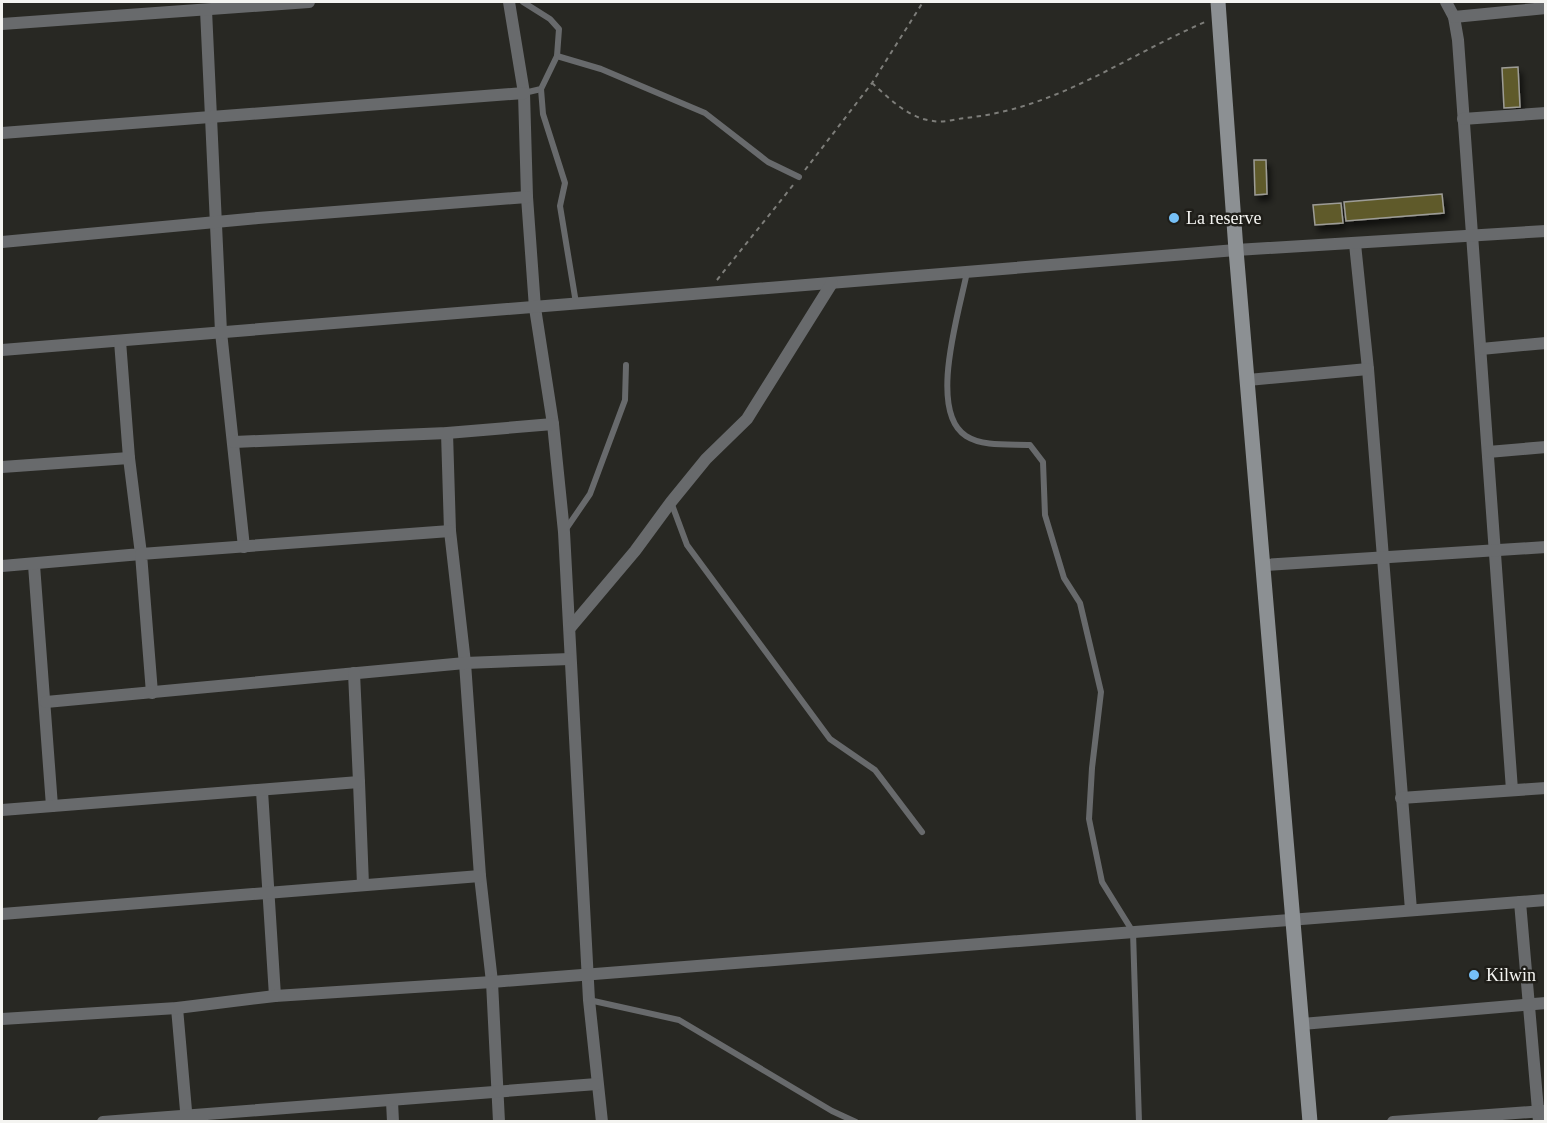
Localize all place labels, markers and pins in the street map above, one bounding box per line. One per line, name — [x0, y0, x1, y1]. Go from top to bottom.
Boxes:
place label: La reserve — [1186, 208, 1261, 228]
marker: La reserve — [1167, 211, 1181, 225]
place label: Kilwin — [1486, 965, 1536, 985]
marker: Kilwin — [1467, 968, 1481, 982]

